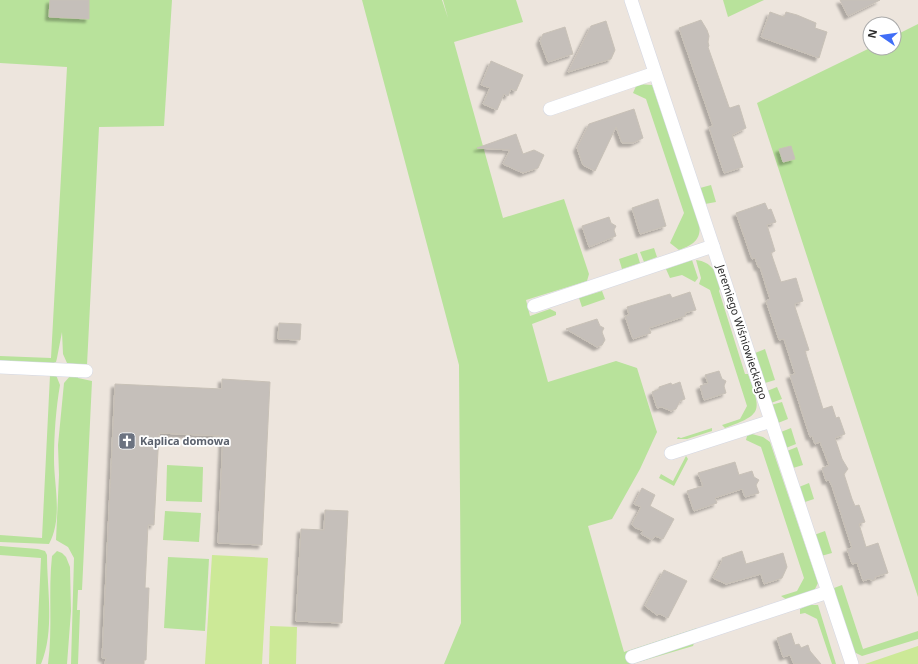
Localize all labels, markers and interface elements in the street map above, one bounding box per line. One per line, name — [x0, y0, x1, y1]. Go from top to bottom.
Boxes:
north arrow — [862, 16, 902, 56]
text: N — [863, 28, 880, 40]
street label: Jeremiego Wiśniowieckiego — [713, 261, 772, 402]
church icon: Kaplica domowa — [117, 431, 137, 451]
place label: Kaplica domowa — [140, 433, 230, 448]

